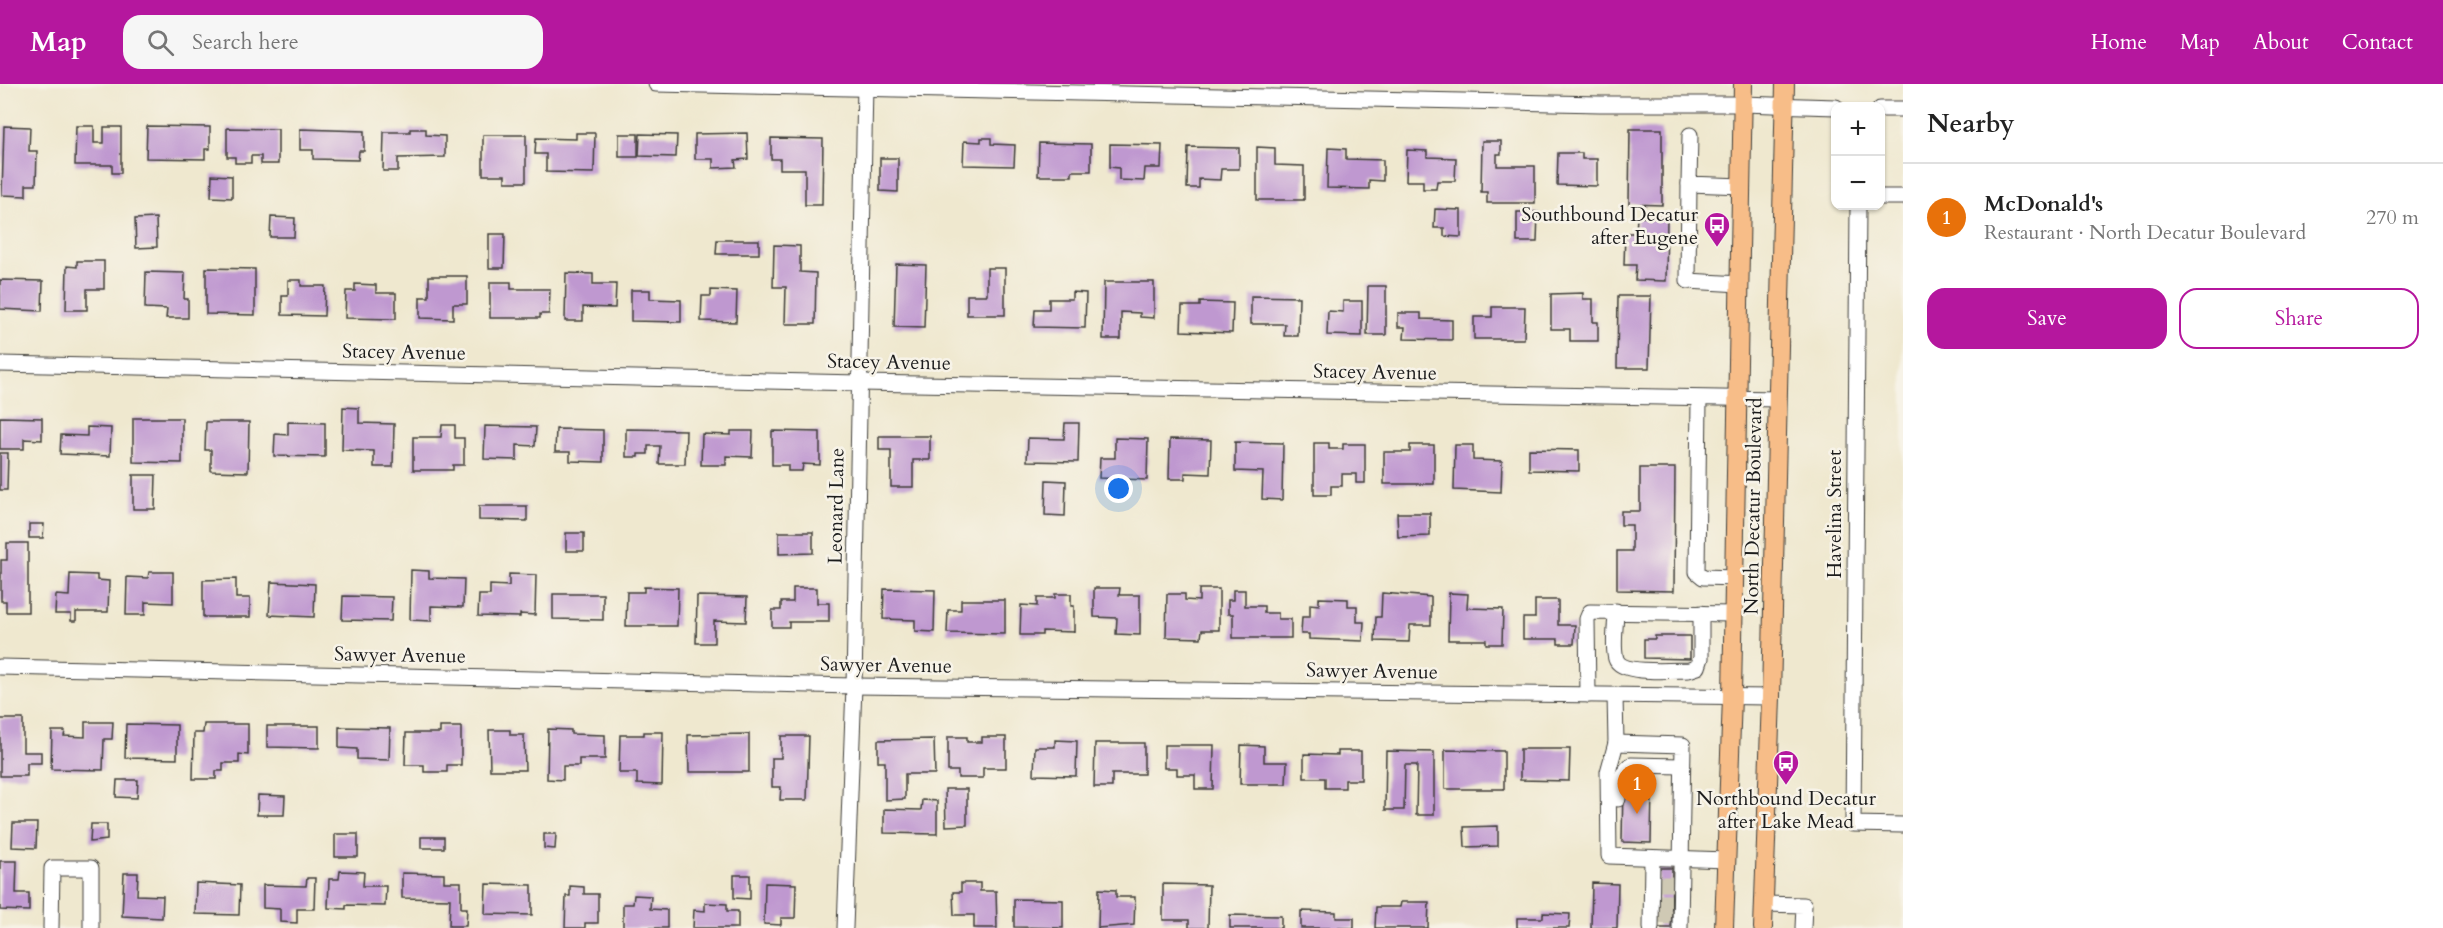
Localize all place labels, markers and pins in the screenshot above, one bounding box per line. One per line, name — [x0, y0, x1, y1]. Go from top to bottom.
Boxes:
place label: Southbound Decatur after Eugene — [1521, 201, 1699, 251]
bus stop icon: Southbound Decatur after Eugene — [1702, 210, 1732, 248]
bus stop icon: Northbound Decatur after Lake Mead — [1771, 748, 1801, 786]
pin: 1 — [1618, 764, 1656, 814]
place label: Northbound Decatur after Lake Mead — [1696, 785, 1877, 835]

